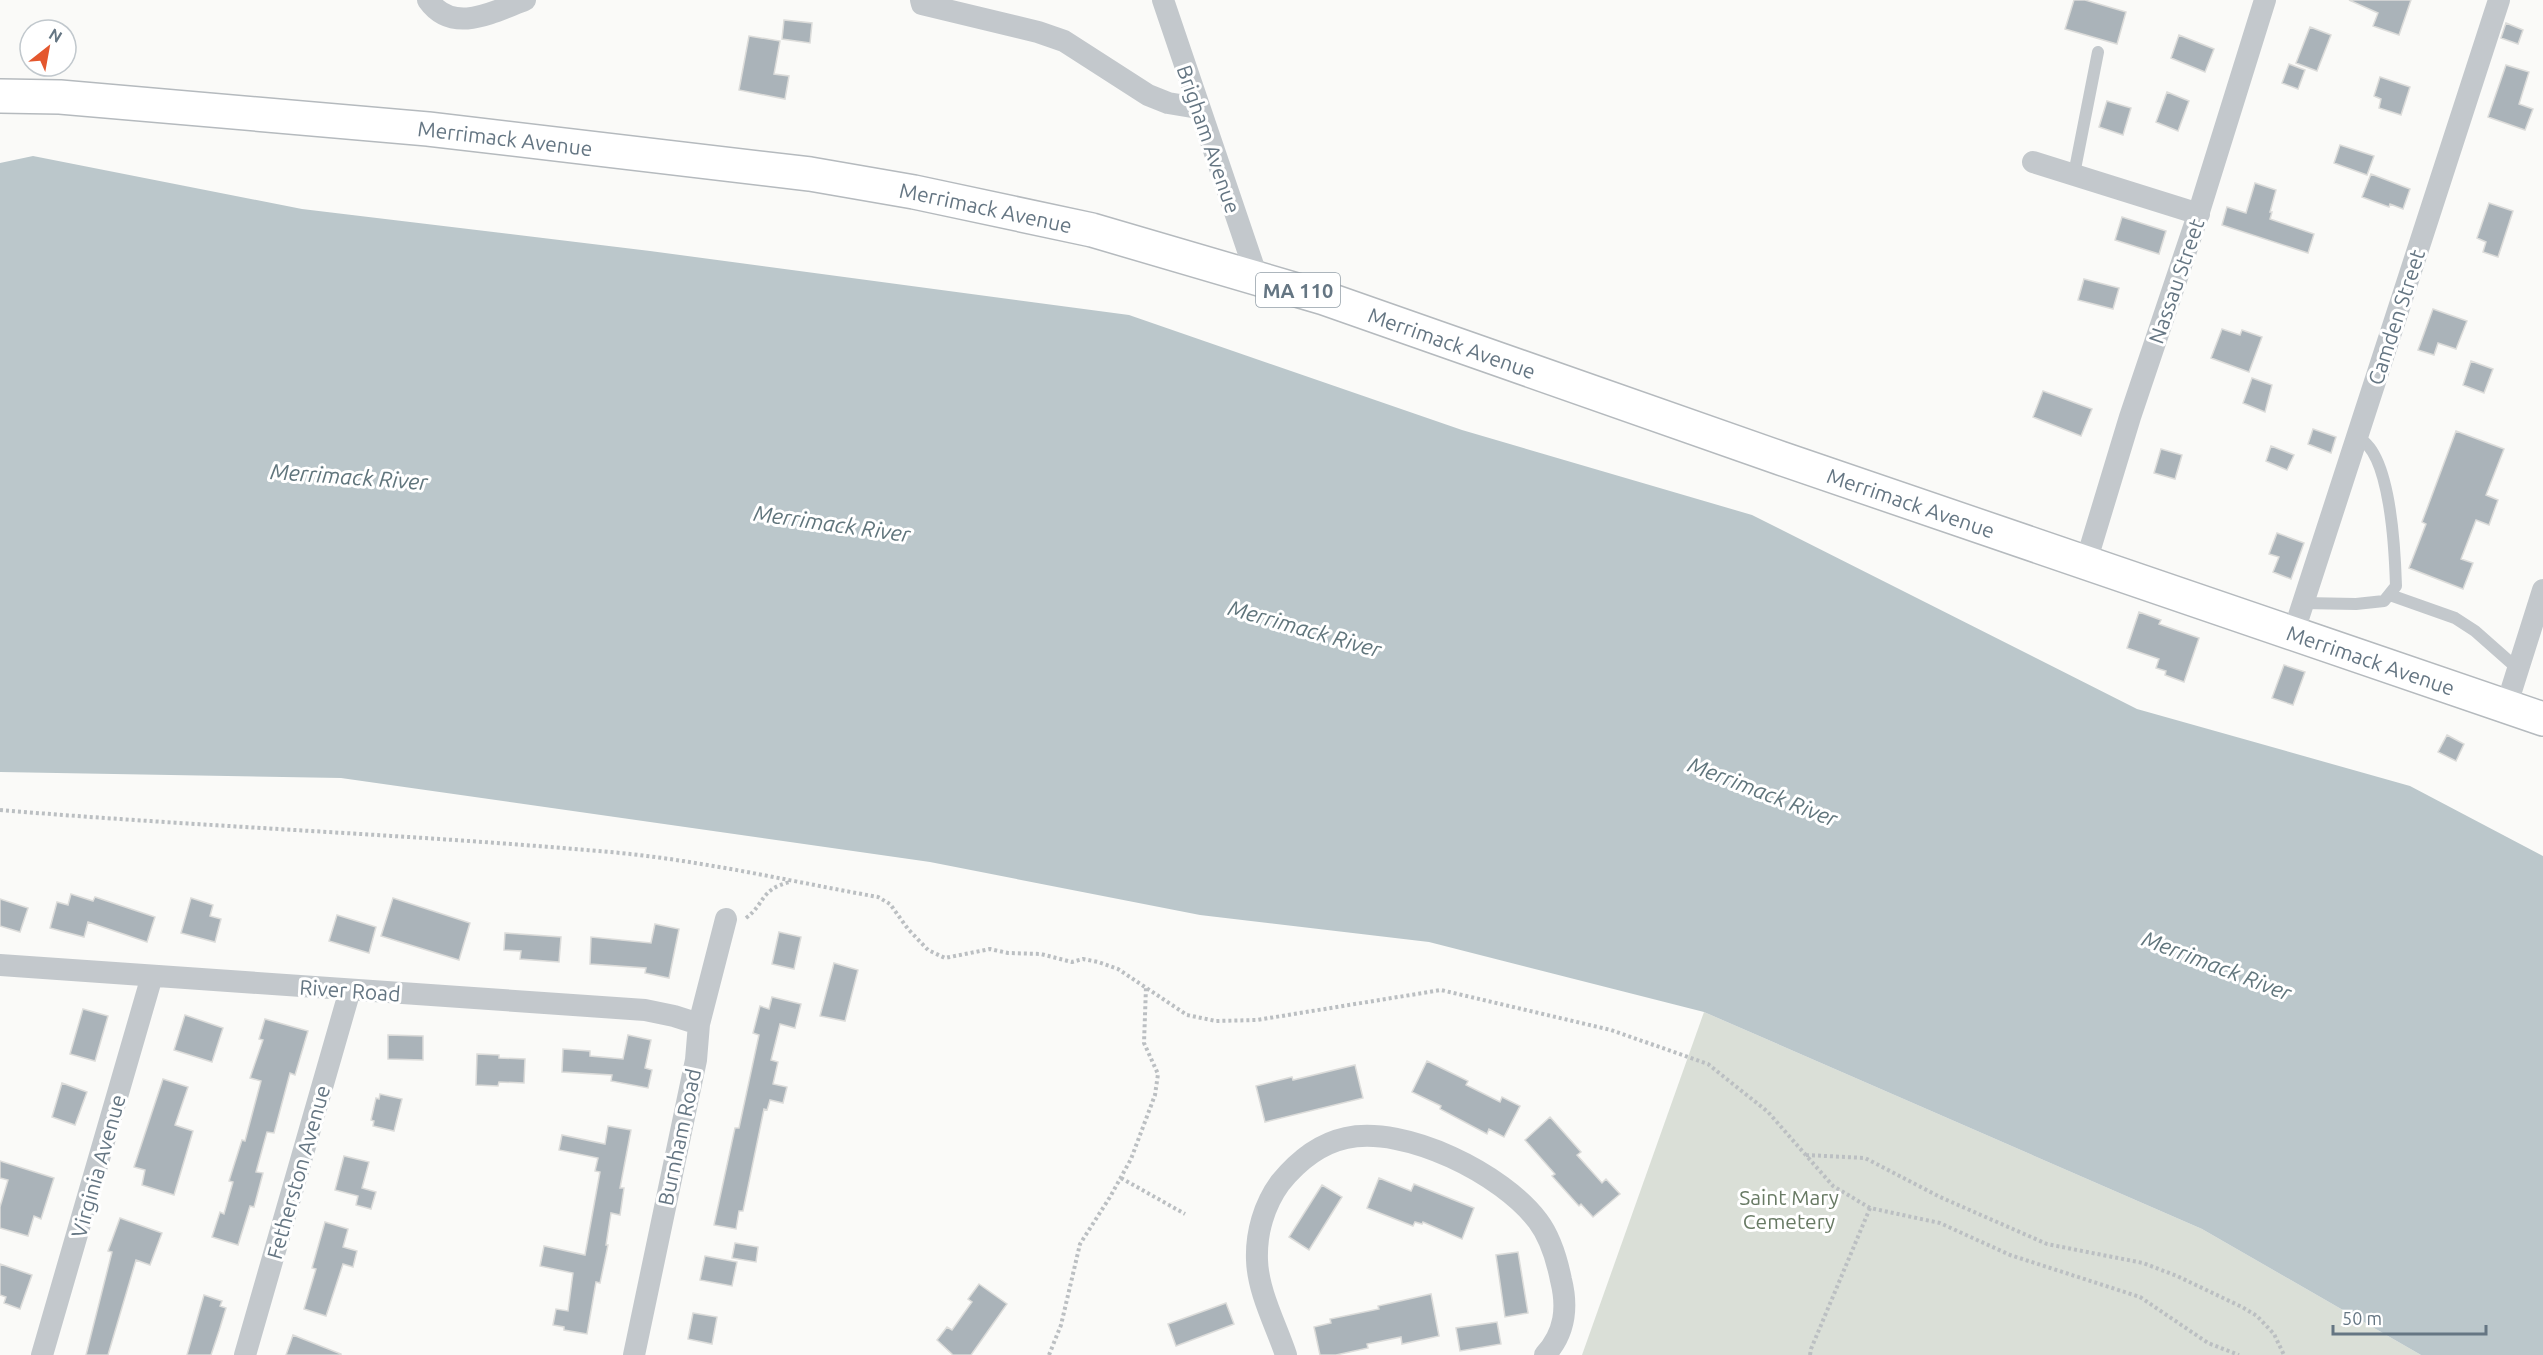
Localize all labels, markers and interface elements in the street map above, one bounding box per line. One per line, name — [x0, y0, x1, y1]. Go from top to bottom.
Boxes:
north arrow — [18, 18, 78, 78]
text: N — [46, 24, 65, 46]
street label: Brigham Avenue — [1172, 62, 1246, 216]
street label: Merrimack Avenue — [417, 116, 594, 160]
street label: Merrimack Avenue — [898, 178, 1074, 237]
street label: Nassau Street — [2143, 216, 2209, 346]
street label: Camden Street — [2363, 246, 2429, 388]
road number: MA 110 — [1256, 273, 1340, 307]
street label: Merrimack Avenue — [1365, 302, 1539, 383]
water label: Merrimack River — [269, 458, 429, 494]
street label: Merrimack Avenue — [1824, 463, 1998, 543]
water label: Merrimack River — [752, 500, 912, 546]
water label: Merrimack River — [1226, 594, 1385, 662]
street label: Merrimack Avenue — [2284, 620, 2458, 700]
water label: Merrimack River — [1685, 751, 1842, 831]
water label: Merrimack River — [2139, 925, 2296, 1005]
street label: River Road — [299, 975, 401, 1005]
street label: Burnham Road — [653, 1066, 705, 1208]
street label: Fetherston Avenue — [262, 1082, 334, 1262]
street label: Virginia Avenue — [66, 1092, 130, 1240]
park label: Saint Mary Cemetery — [1739, 1185, 1839, 1233]
scale bar — [2333, 1298, 2486, 1336]
text: 50 m — [2342, 1308, 2382, 1328]

